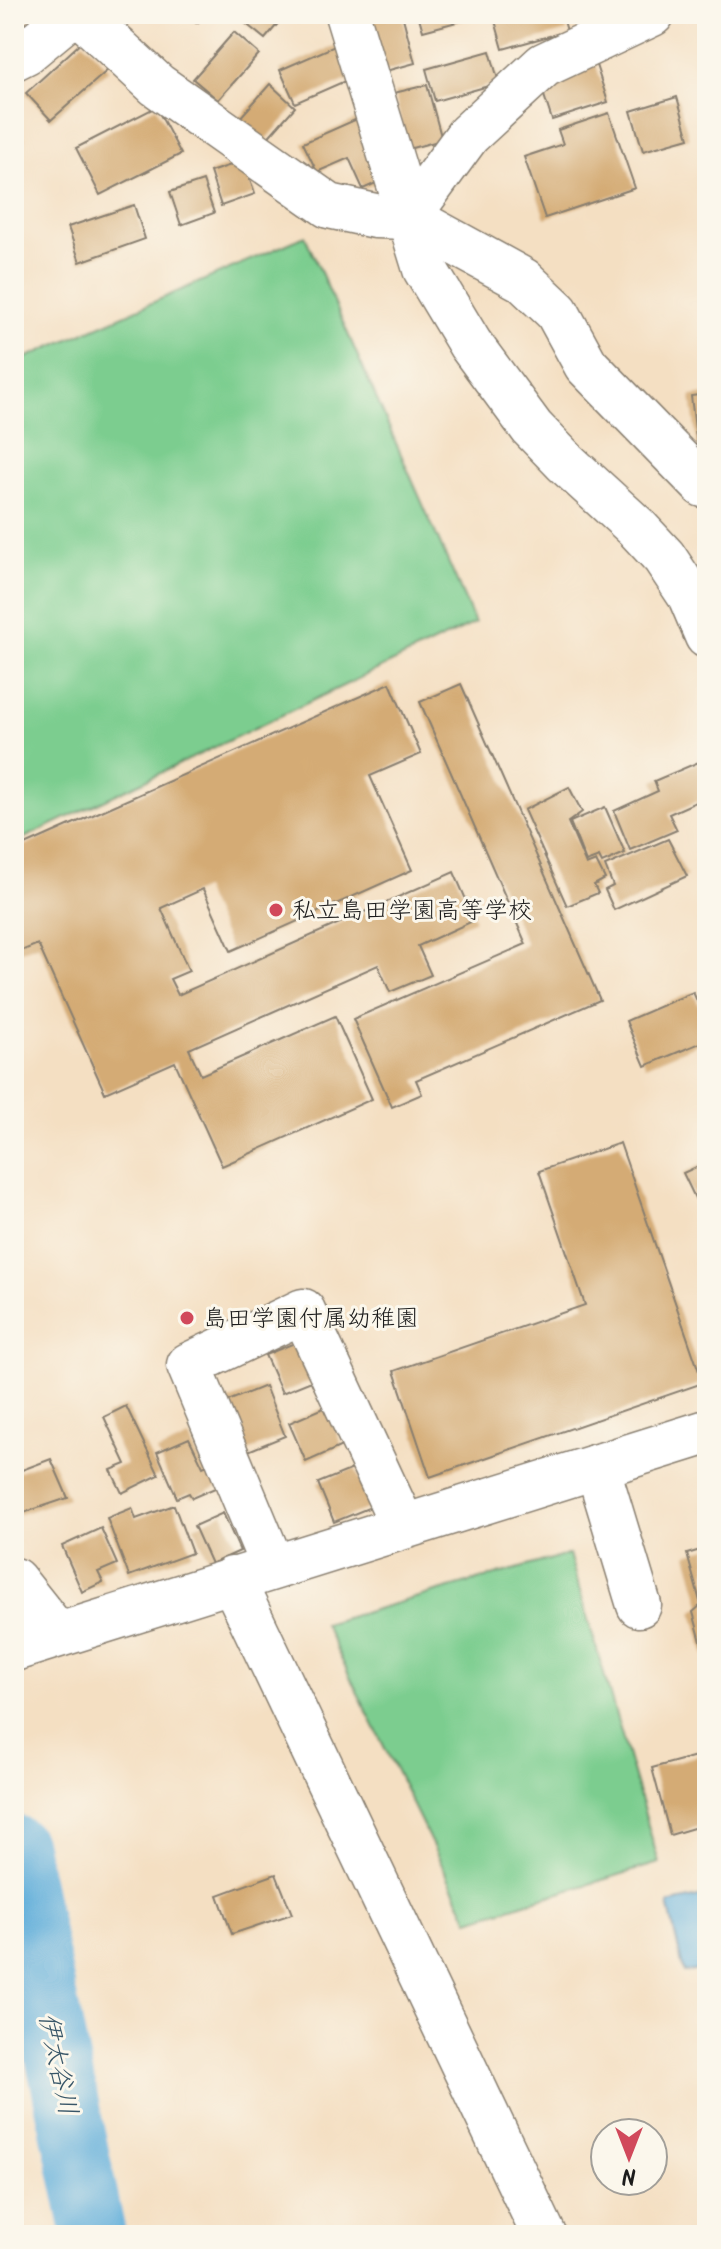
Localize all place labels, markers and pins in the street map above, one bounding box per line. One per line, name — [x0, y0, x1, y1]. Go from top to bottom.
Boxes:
place label: 私立島田学園高等学校 — [292, 892, 532, 931]
marker: 私立島田学園高等学校 — [267, 901, 285, 919]
place label: 島田学園付属幼稚園 — [203, 1300, 419, 1339]
marker: 島田学園付属幼稚園 — [178, 1309, 196, 1327]

